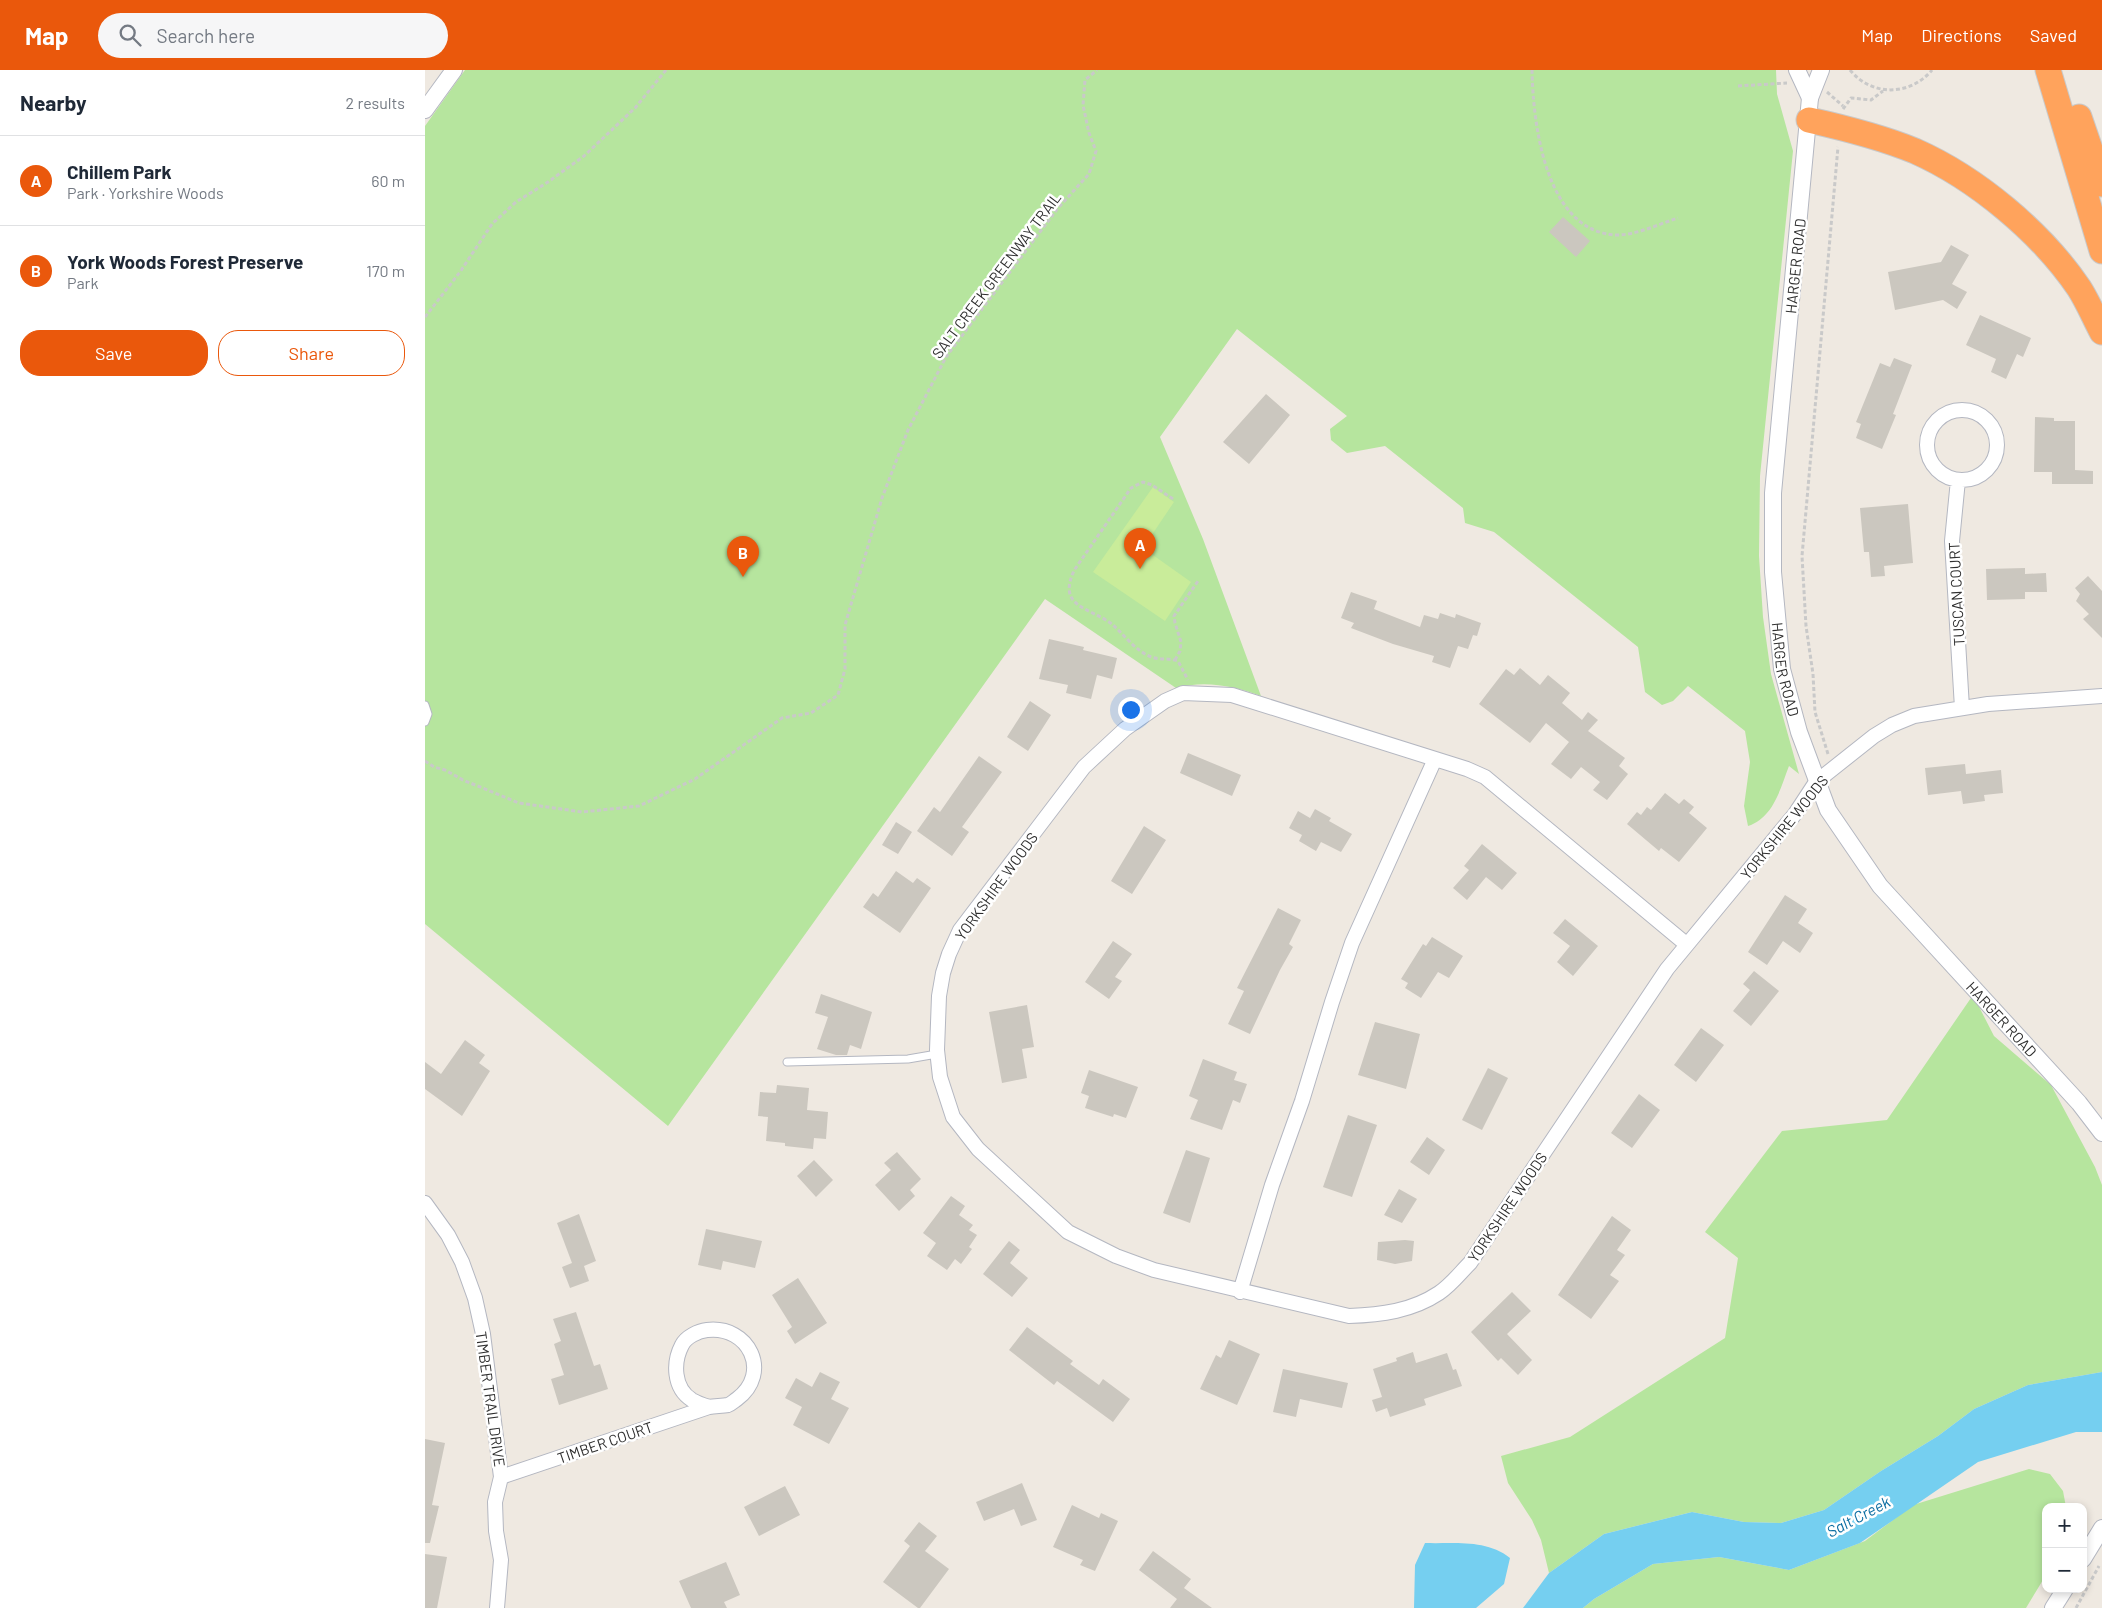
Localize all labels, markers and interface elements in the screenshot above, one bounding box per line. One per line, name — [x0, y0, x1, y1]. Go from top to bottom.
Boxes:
search box — [98, 13, 448, 58]
text: Map — [25, 21, 68, 50]
icon: search — [116, 21, 144, 49]
text: Search here — [156, 24, 255, 47]
text: Map — [1861, 24, 1893, 46]
text: Directions — [1921, 24, 2002, 46]
text: Saved — [2030, 24, 2077, 46]
text: Nearby — [20, 90, 86, 115]
text: 2 results — [346, 93, 405, 112]
text: Chillem Park — [67, 160, 172, 183]
text: A — [31, 171, 41, 190]
text: 60 m — [371, 171, 405, 190]
text: Park · Yorkshire Woods — [67, 183, 224, 202]
street label: SALT CREEK GREENWAY TRAIL — [928, 189, 1064, 361]
street label: HARGER ROAD — [1781, 218, 1809, 314]
text: York Woods Forest Preserve — [67, 250, 303, 273]
text: B — [31, 261, 41, 280]
text: 170 m — [366, 261, 405, 280]
text: Park — [67, 273, 98, 292]
button: Save — [20, 330, 208, 376]
button: Share — [218, 330, 405, 376]
pin: A — [1124, 528, 1156, 569]
pin: B — [727, 536, 759, 577]
street label: TUSCAN COURT — [1944, 541, 1968, 647]
street label: HARGER ROAD — [1769, 621, 1803, 718]
your location — [1118, 697, 1144, 723]
street label: YORKSHIRE WOODS — [1736, 771, 1832, 883]
street label: YORKSHIRE WOODS — [951, 829, 1041, 943]
street label: HARGER ROAD — [1963, 978, 2041, 1060]
street label: YORKSHIRE WOODS — [1463, 1149, 1551, 1265]
street label: TIMBER TRAIL DRIVE — [473, 1330, 509, 1468]
street label: TIMBER COURT — [555, 1417, 655, 1467]
water label: Salt Creek — [1823, 1491, 1893, 1541]
map controls — [2042, 1503, 2087, 1593]
button: + — [2042, 1503, 2087, 1548]
button: − — [2042, 1548, 2087, 1593]

